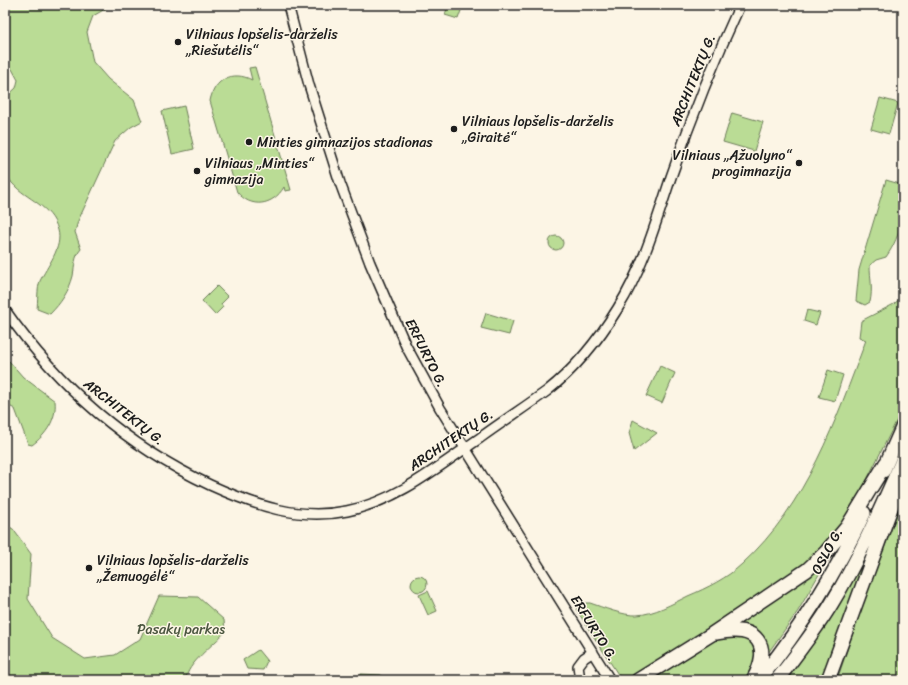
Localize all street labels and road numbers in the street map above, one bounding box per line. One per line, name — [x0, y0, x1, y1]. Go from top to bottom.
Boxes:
street label: ARCHITEKTŲ G. — [663, 30, 723, 131]
street label: ERFURTO G. — [398, 314, 454, 392]
street label: ARCHITEKTŲ G. — [77, 372, 170, 452]
street label: ARCHITEKTŲ G. — [403, 402, 498, 478]
street label: OSLO G. — [804, 523, 850, 579]
street label: ERFURTO G. — [564, 590, 624, 666]

